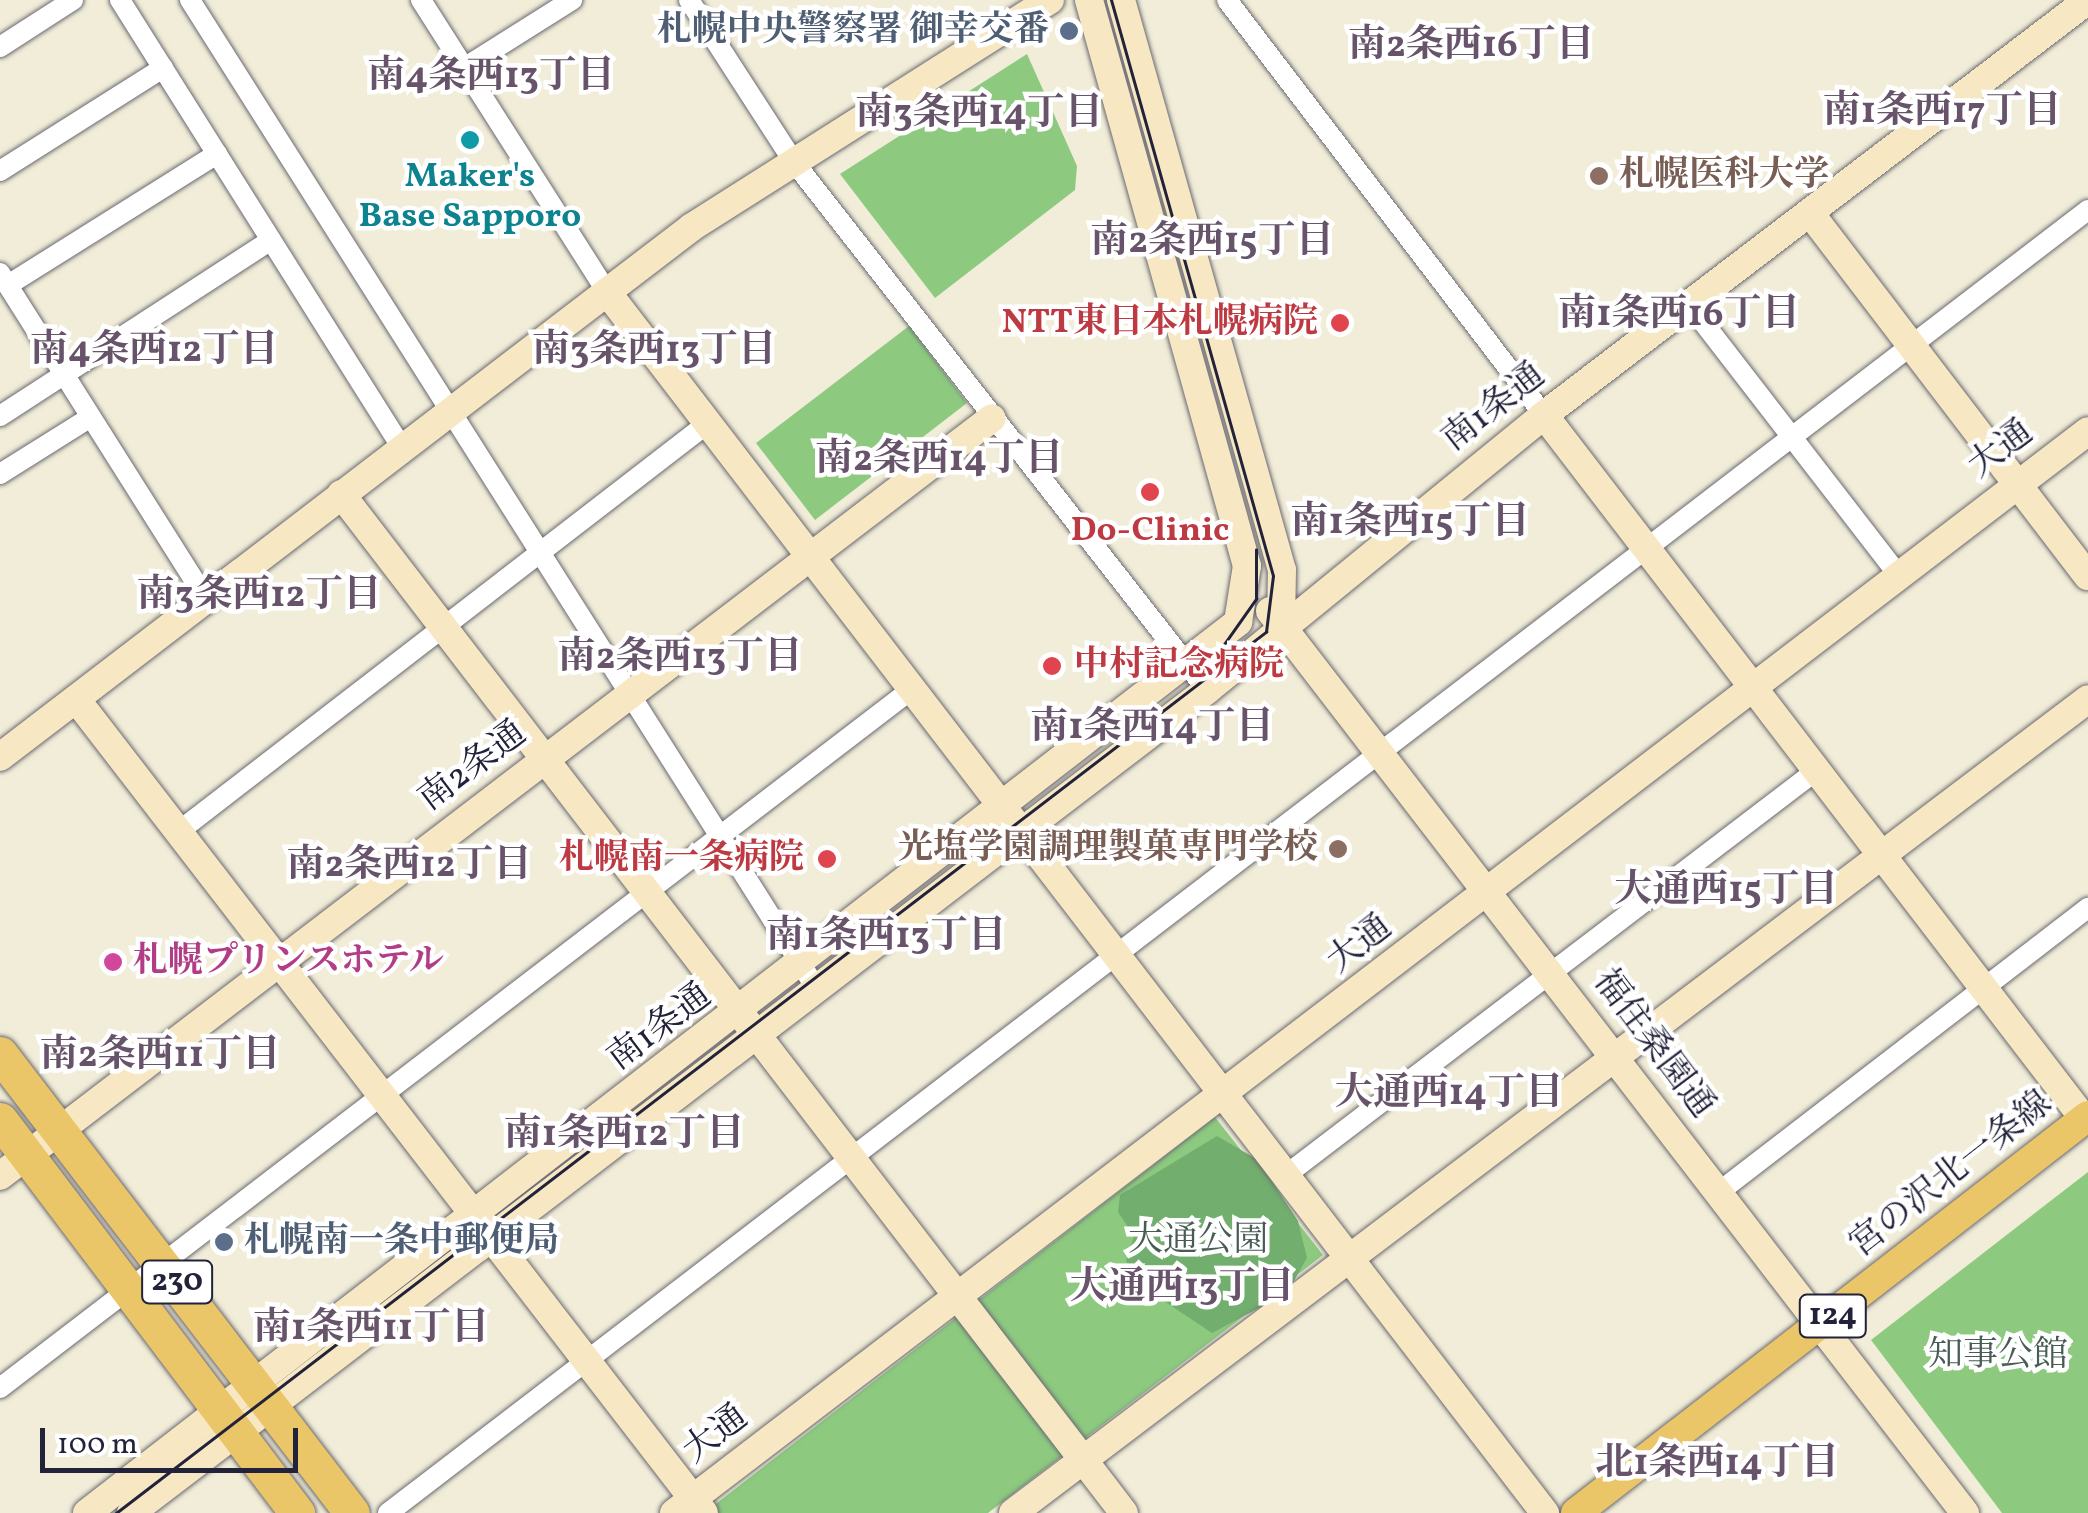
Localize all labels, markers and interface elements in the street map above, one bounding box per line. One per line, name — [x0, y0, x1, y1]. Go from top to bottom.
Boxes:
place label: 札幌中央警察署 御幸交番 — [657, 10, 1049, 52]
marker: 札幌中央警察署 御幸交番 — [1058, 20, 1080, 42]
district label: 南2条西16丁目 — [1348, 24, 1594, 70]
district label: 南4条西13丁目 — [367, 55, 615, 101]
district label: 南1条西17丁目 — [1823, 90, 2061, 136]
district label: 南3条西14丁目 — [855, 92, 1103, 138]
marker: Maker's Base Sapporo — [459, 129, 481, 151]
place label: 札幌医科大学 — [1619, 155, 1829, 197]
place label: Maker's Base Sapporo — [359, 156, 581, 238]
marker: 札幌医科大学 — [1588, 165, 1610, 187]
district label: 南2条西15丁目 — [1090, 220, 1334, 266]
district label: 南1条西16丁目 — [1558, 293, 1800, 339]
place label: NTT東日本札幌病院 — [1002, 302, 1318, 344]
marker: NTT東日本札幌病院 — [1327, 310, 1353, 336]
district label: 南4条西12丁目 — [30, 329, 278, 375]
district label: 南3条西13丁目 — [532, 329, 776, 375]
street label: 南1条通 — [1434, 355, 1554, 461]
street label: 大通 — [1960, 412, 2042, 488]
district label: 南2条西14丁目 — [815, 438, 1063, 484]
marker: Do-Clinic — [1137, 479, 1163, 505]
district label: 南1条西15丁目 — [1291, 501, 1529, 547]
place label: Do-Clinic — [1071, 510, 1229, 552]
district label: 南3条西12丁目 — [137, 574, 381, 620]
district label: 南2条西13丁目 — [558, 636, 802, 682]
place label: 中村記念病院 — [1074, 645, 1284, 687]
marker: 中村記念病院 — [1039, 653, 1065, 679]
district label: 南1条西14丁目 — [1030, 706, 1274, 752]
street label: 南2条通 — [411, 713, 535, 821]
place label: 光塩学園調理製菓専門学校 — [898, 828, 1318, 870]
place label: 札幌南一条病院 — [559, 838, 804, 880]
marker: 光塩学園調理製菓専門学校 — [1327, 838, 1349, 860]
district label: 南2条西12丁目 — [287, 844, 531, 890]
marker: 札幌南一条病院 — [814, 846, 840, 872]
district label: 大通西15丁目 — [1614, 869, 1838, 915]
street label: 大通 — [1319, 907, 1401, 983]
district label: 南1条西13丁目 — [766, 915, 1006, 961]
place label: 札幌プリンスホテル — [133, 941, 448, 983]
marker: 札幌プリンスホテル — [102, 951, 124, 973]
street label: 福住桑園通 — [1584, 961, 1722, 1127]
street label: 南1条通 — [600, 976, 720, 1080]
district label: 南2条西11丁目 — [40, 1034, 280, 1080]
district label: 大通西14丁目 — [1335, 1072, 1563, 1118]
street label: 宮の沢北一条線 — [1842, 1083, 2060, 1267]
district label: 南1条西12丁目 — [504, 1113, 744, 1159]
park label: 大通公園 — [1128, 1220, 1268, 1262]
place label: 札幌南一条中郵便局 — [244, 1221, 559, 1263]
marker: 札幌南一条中郵便局 — [213, 1231, 235, 1253]
road number: 230 — [140, 1255, 214, 1309]
district label: 大通西13丁目 — [1070, 1266, 1294, 1312]
road number: 124 — [1798, 1289, 1868, 1343]
district label: 南1条西11丁目 — [253, 1307, 489, 1353]
park label: 知事公館 — [1928, 1335, 2068, 1377]
street label: 大通 — [675, 1397, 757, 1473]
scale bar — [45, 1408, 302, 1470]
text: 100 m — [57, 1424, 138, 1466]
district label: 北1条西14丁目 — [1595, 1442, 1839, 1488]

